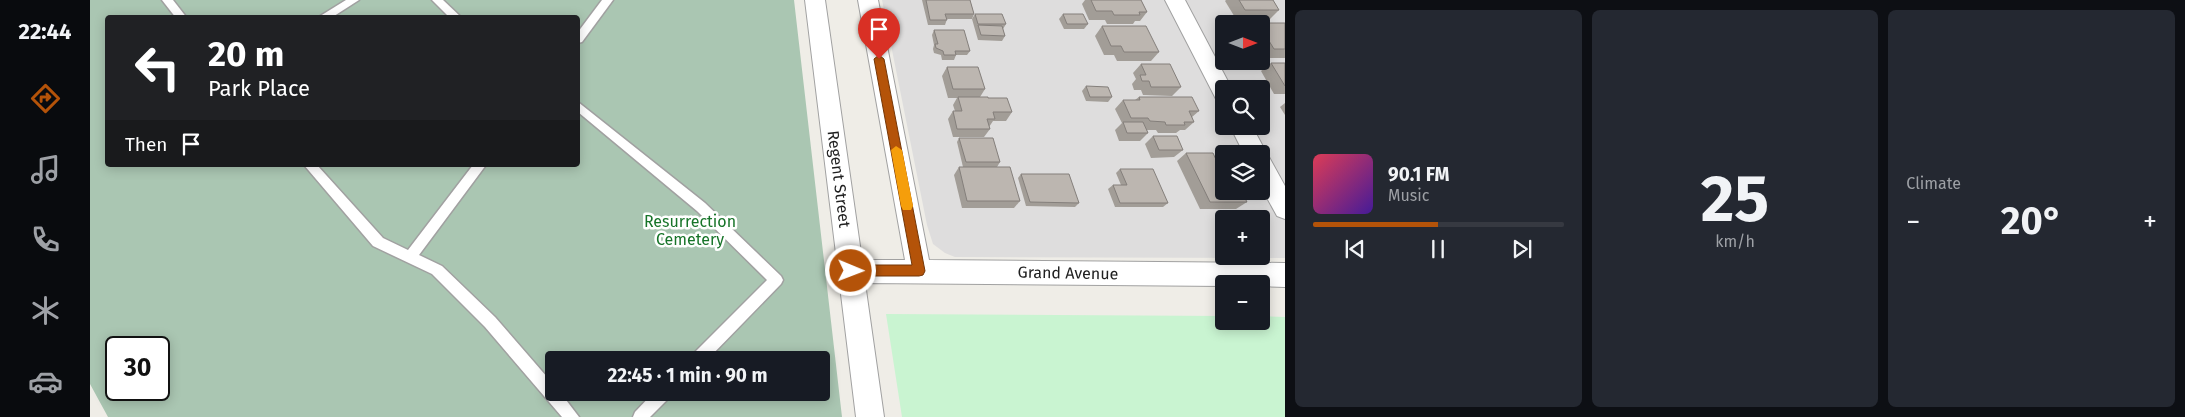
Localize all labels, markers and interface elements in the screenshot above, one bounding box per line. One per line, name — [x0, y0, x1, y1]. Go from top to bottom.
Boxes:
pin — [858, 8, 900, 59]
icon: arrive — [865, 15, 893, 43]
north arrow — [1215, 15, 1270, 70]
map controls — [1215, 15, 1270, 330]
text: 22:44 — [19, 18, 71, 45]
text: 20 m — [208, 33, 284, 75]
icon: left — [125, 35, 190, 100]
text: Park Place — [208, 75, 310, 102]
button: search — [1215, 80, 1270, 135]
icon: directions — [28, 81, 63, 116]
street label: Regent Street — [824, 129, 854, 229]
icon: arrive — [177, 130, 205, 158]
text: Then — [125, 133, 167, 156]
button: layers — [1215, 145, 1270, 200]
icon: music — [28, 152, 63, 187]
text: 25 — [1701, 160, 1769, 238]
text: 90.1 FM — [1388, 163, 1449, 186]
text: Climate — [1906, 174, 1961, 193]
text: Music — [1388, 186, 1429, 205]
text: 20° — [2001, 198, 2063, 244]
text: − — [1906, 205, 1920, 238]
text: + — [2143, 205, 2157, 238]
button: + — [1215, 210, 1270, 265]
park label: Resurrection Cemetery — [644, 212, 736, 249]
icon: phone — [28, 222, 63, 257]
text: km/h — [1715, 232, 1755, 251]
icon: previous — [1341, 235, 1369, 263]
icon: pause — [1424, 235, 1452, 263]
icon: next — [1508, 235, 1536, 263]
position arrow — [824, 244, 876, 296]
street label: Grand Avenue — [1017, 263, 1119, 283]
button: − — [1215, 275, 1270, 330]
icon: climate — [28, 293, 63, 328]
speed limit sign: 30 — [105, 336, 170, 401]
icon: car — [28, 364, 63, 399]
text: 22:45 · 1 min · 90 m — [608, 364, 767, 387]

